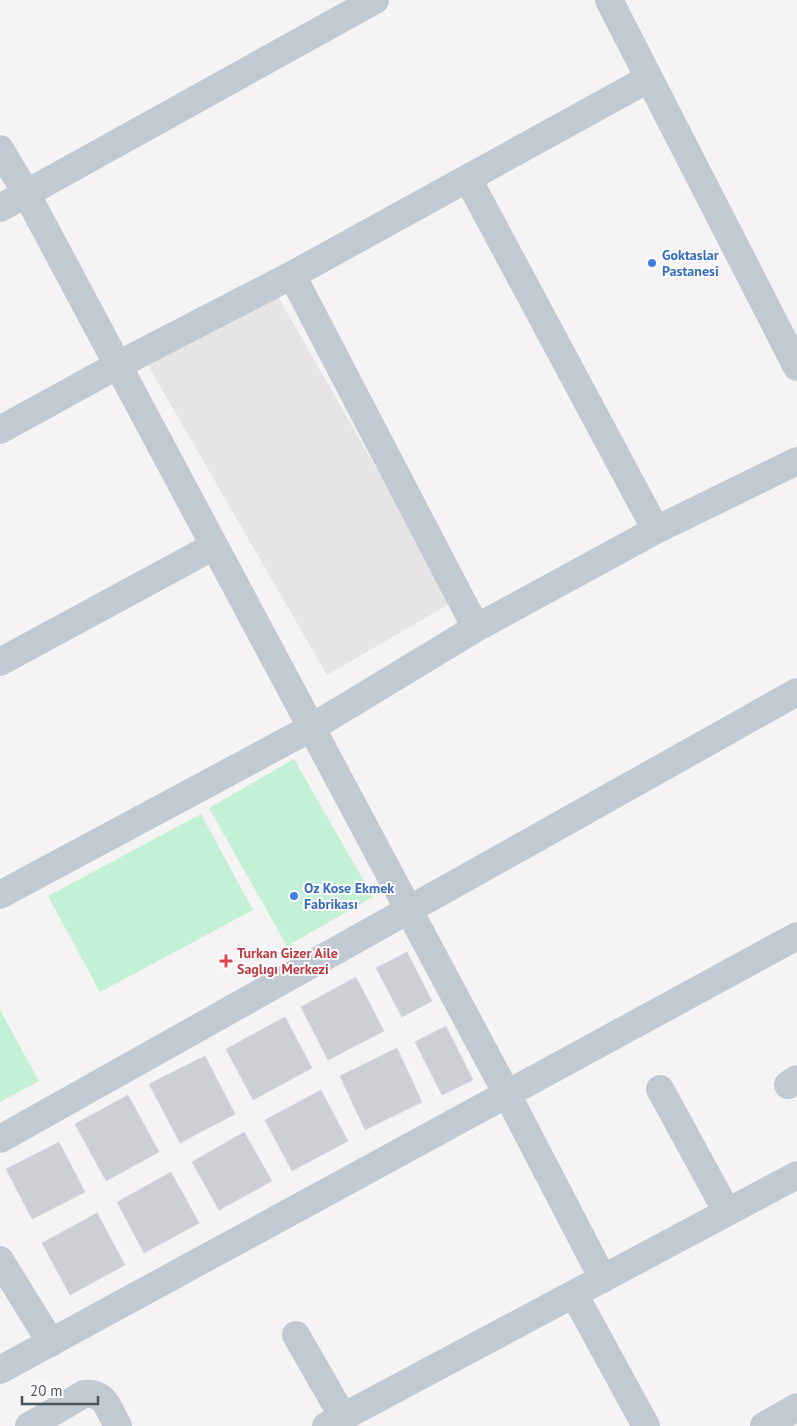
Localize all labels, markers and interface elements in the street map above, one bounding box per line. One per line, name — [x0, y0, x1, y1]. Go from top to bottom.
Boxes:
place label: Goktaslar Pastanesi — [662, 246, 719, 280]
marker: Goktaslar Pastanesi — [646, 257, 658, 269]
place label: Oz Kose Ekmek Fabrikası — [304, 879, 394, 913]
marker: Oz Kose Ekmek Fabrikası — [288, 890, 300, 902]
place label: Turkan Gizer Aile Saglıgı Merkezi — [237, 944, 338, 978]
marker: Turkan Gizer Aile Saglıgı Merkezi — [219, 954, 233, 968]
scale bar — [22, 1374, 99, 1406]
text: 20 m — [30, 1381, 63, 1400]

